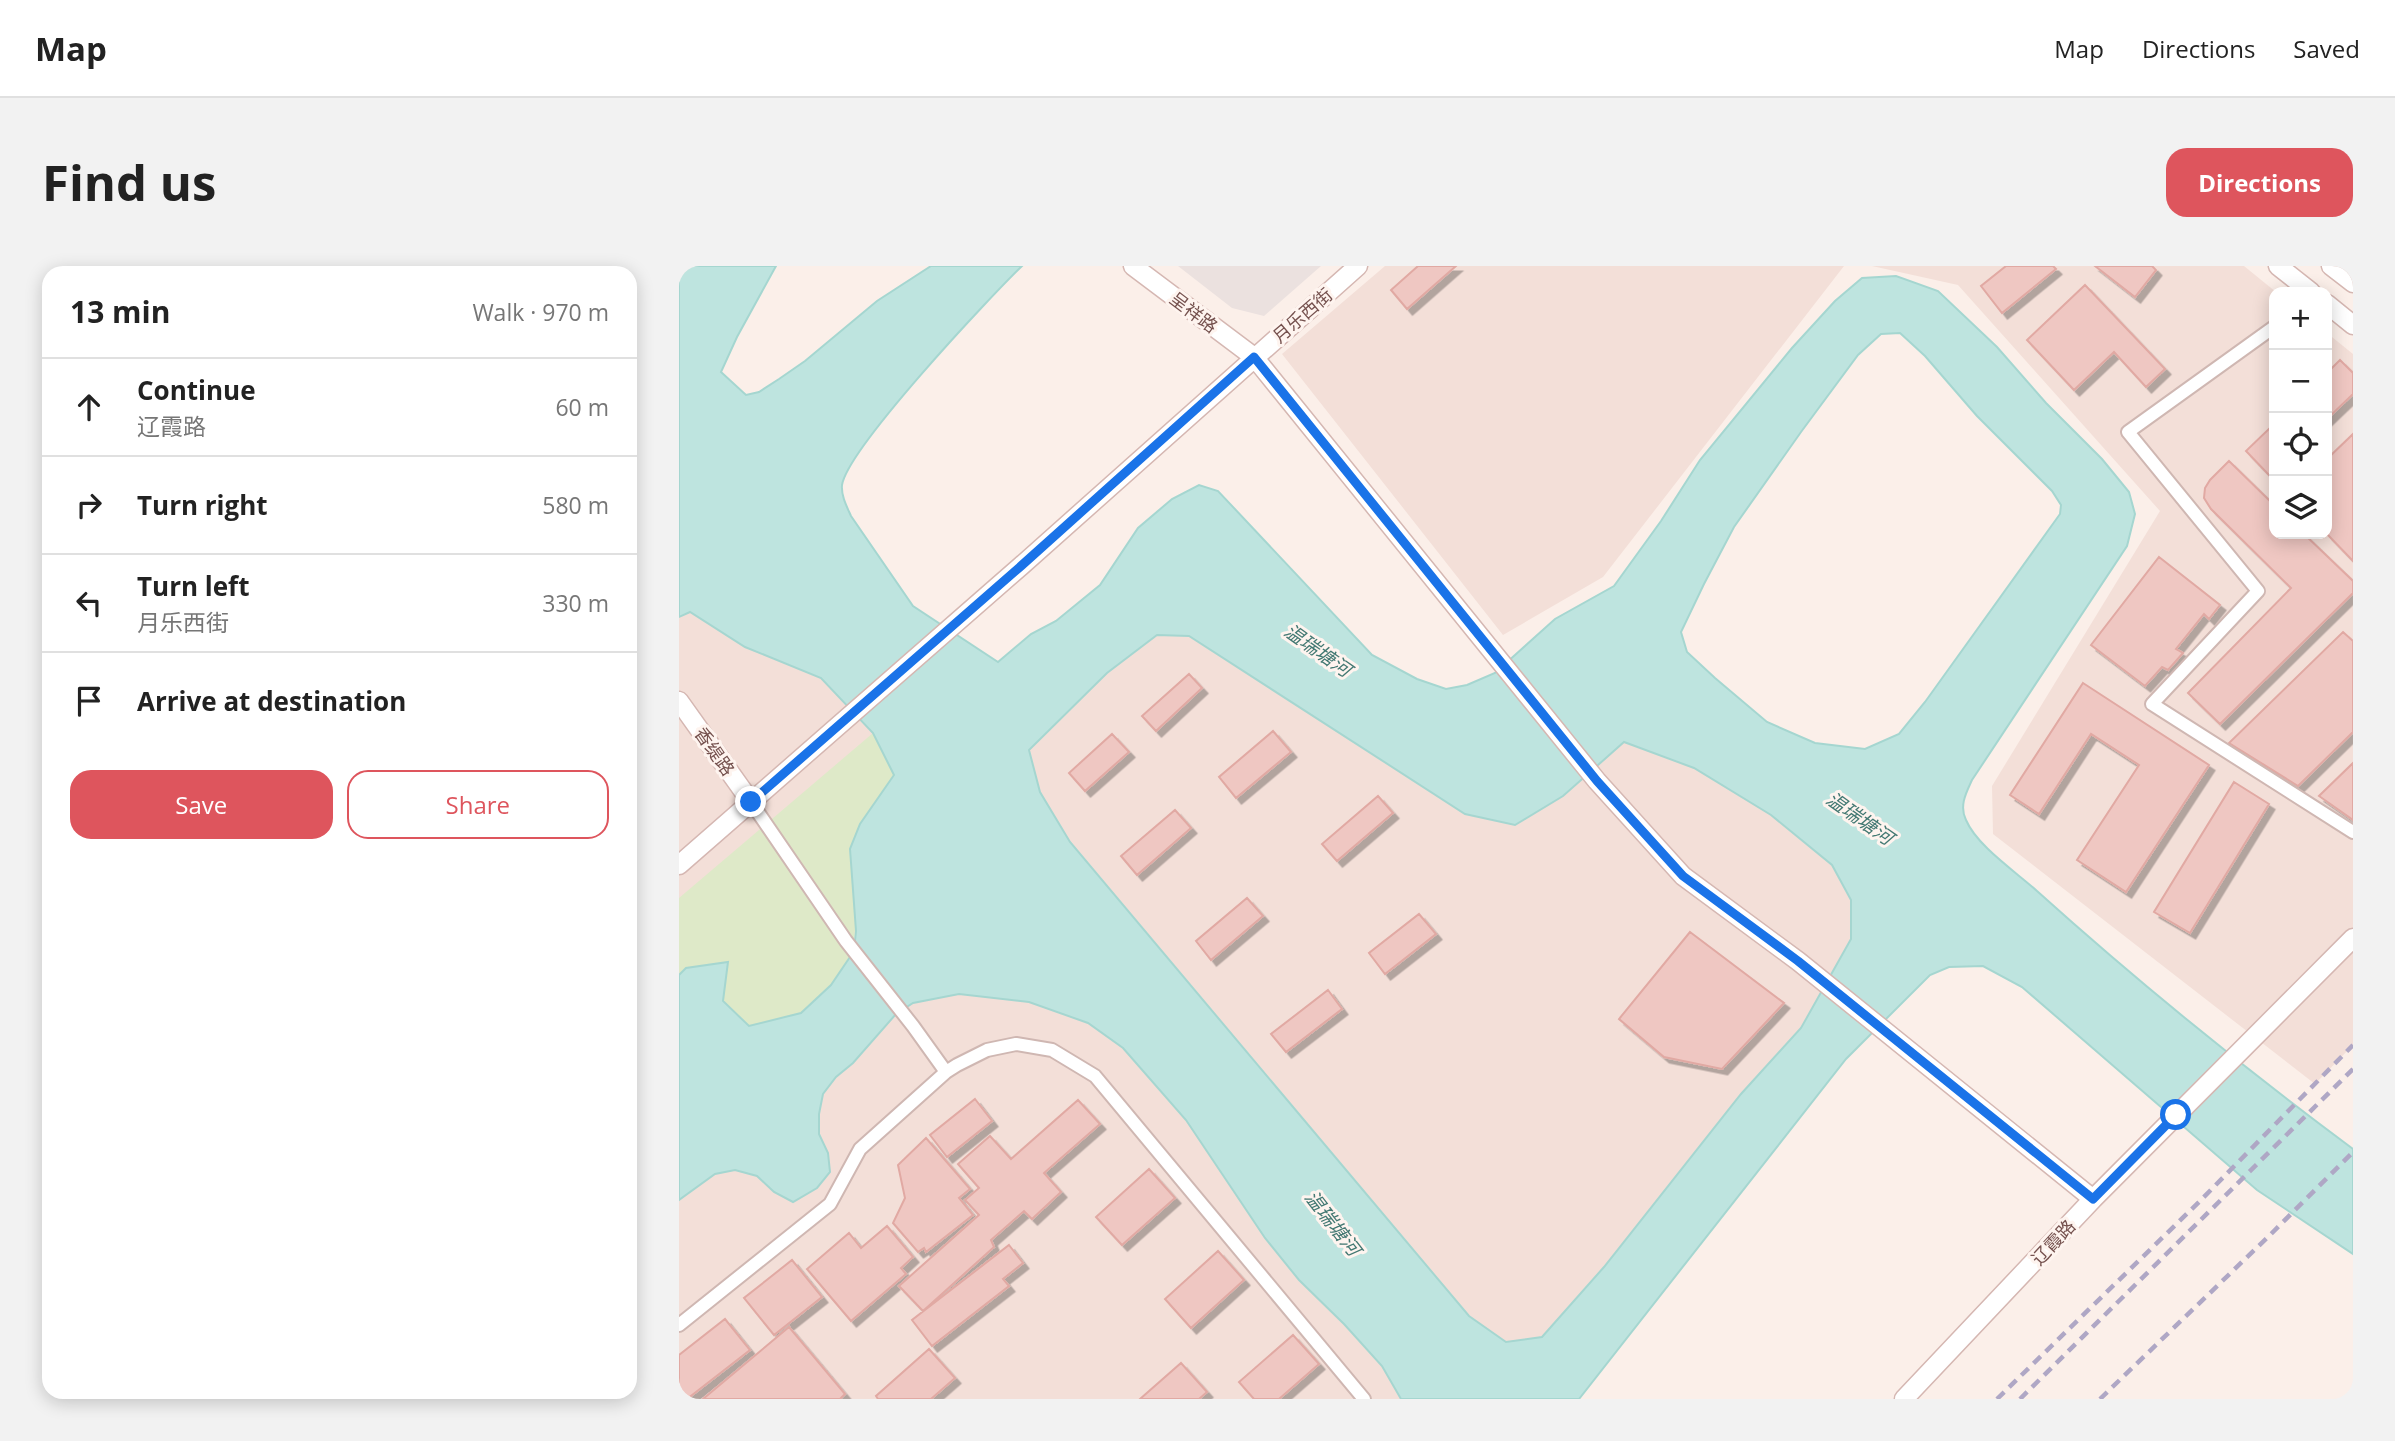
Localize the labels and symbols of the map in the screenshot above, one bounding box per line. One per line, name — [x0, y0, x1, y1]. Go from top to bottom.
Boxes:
street label: 月乐西街 — [1267, 282, 1337, 348]
street label: 呈祥路 — [1165, 286, 1223, 338]
water label: 温瑞塘河 — [1279, 618, 1360, 685]
street label: 香缇路 — [690, 722, 740, 780]
route end — [735, 786, 766, 817]
water label: 温瑞塘河 — [1821, 786, 1902, 853]
route start — [2160, 1099, 2191, 1130]
water label: 温瑞塘河 — [1299, 1185, 1369, 1264]
street label: 辽霞路 — [2026, 1214, 2080, 1270]

